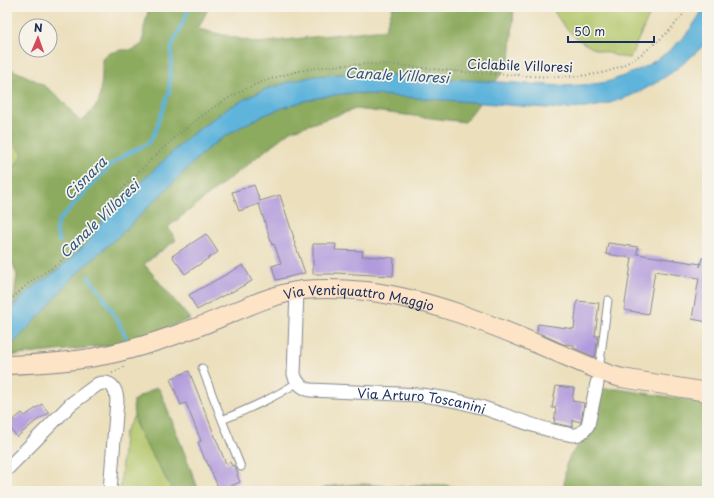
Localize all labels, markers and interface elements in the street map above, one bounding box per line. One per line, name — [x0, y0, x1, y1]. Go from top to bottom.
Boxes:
north arrow — [18, 18, 58, 58]
scale bar — [568, 18, 654, 44]
text: N — [34, 19, 43, 36]
text: 50 m — [574, 22, 605, 40]
street label: Ciclabile Villoresi — [467, 54, 573, 76]
water label: Canale Villoresi — [345, 62, 452, 88]
water label: Cisnara — [59, 151, 112, 204]
water label: Canale Villoresi — [54, 174, 145, 263]
street label: Via Ventiquattro Maggio — [281, 279, 437, 315]
street label: Via Arturo Toscanini — [357, 383, 488, 418]

